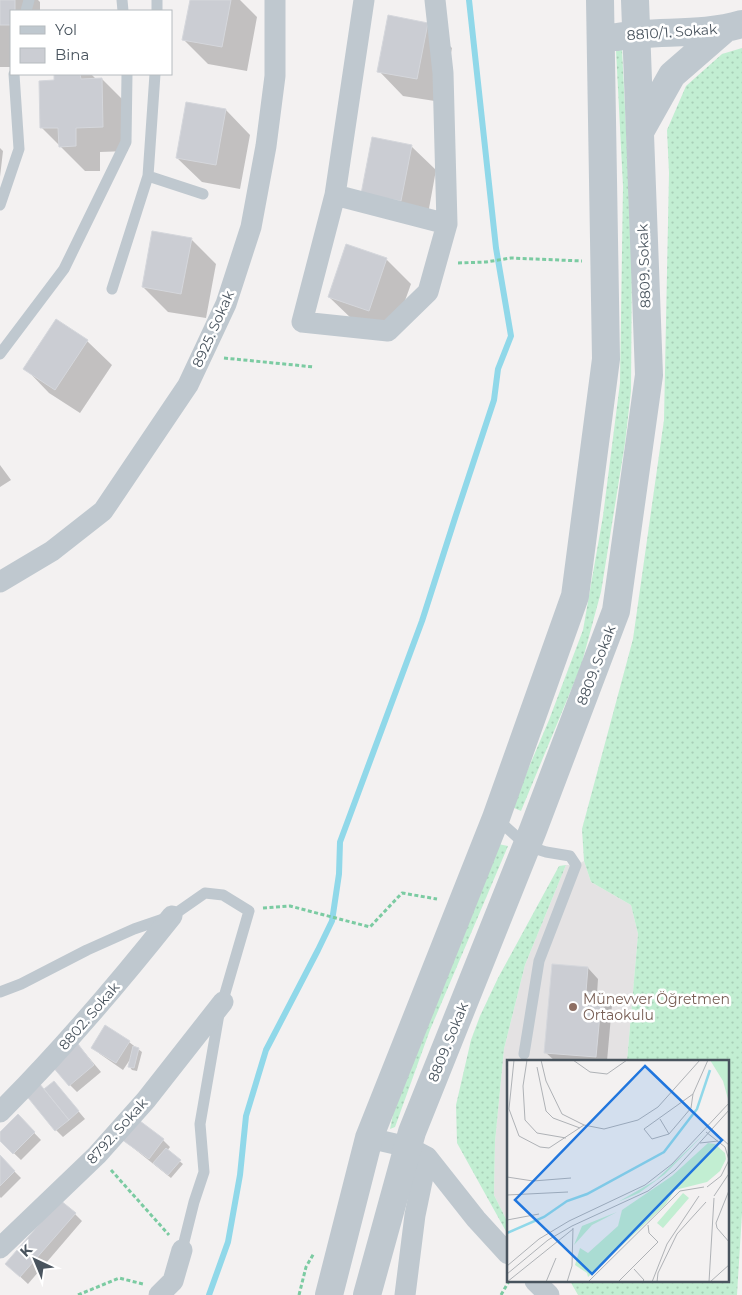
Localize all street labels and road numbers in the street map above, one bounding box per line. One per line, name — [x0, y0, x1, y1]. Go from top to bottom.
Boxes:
street label: 8810/1. Sokak — [626, 20, 719, 44]
street label: 8809. Sokak — [634, 223, 654, 308]
street label: 8925. Sokak — [188, 287, 238, 370]
street label: 8809. Sokak — [572, 622, 620, 708]
street label: 8802. Sokak — [55, 978, 124, 1054]
street label: 8809. Sokak — [424, 999, 472, 1084]
street label: 8792. Sokak — [83, 1094, 152, 1168]

